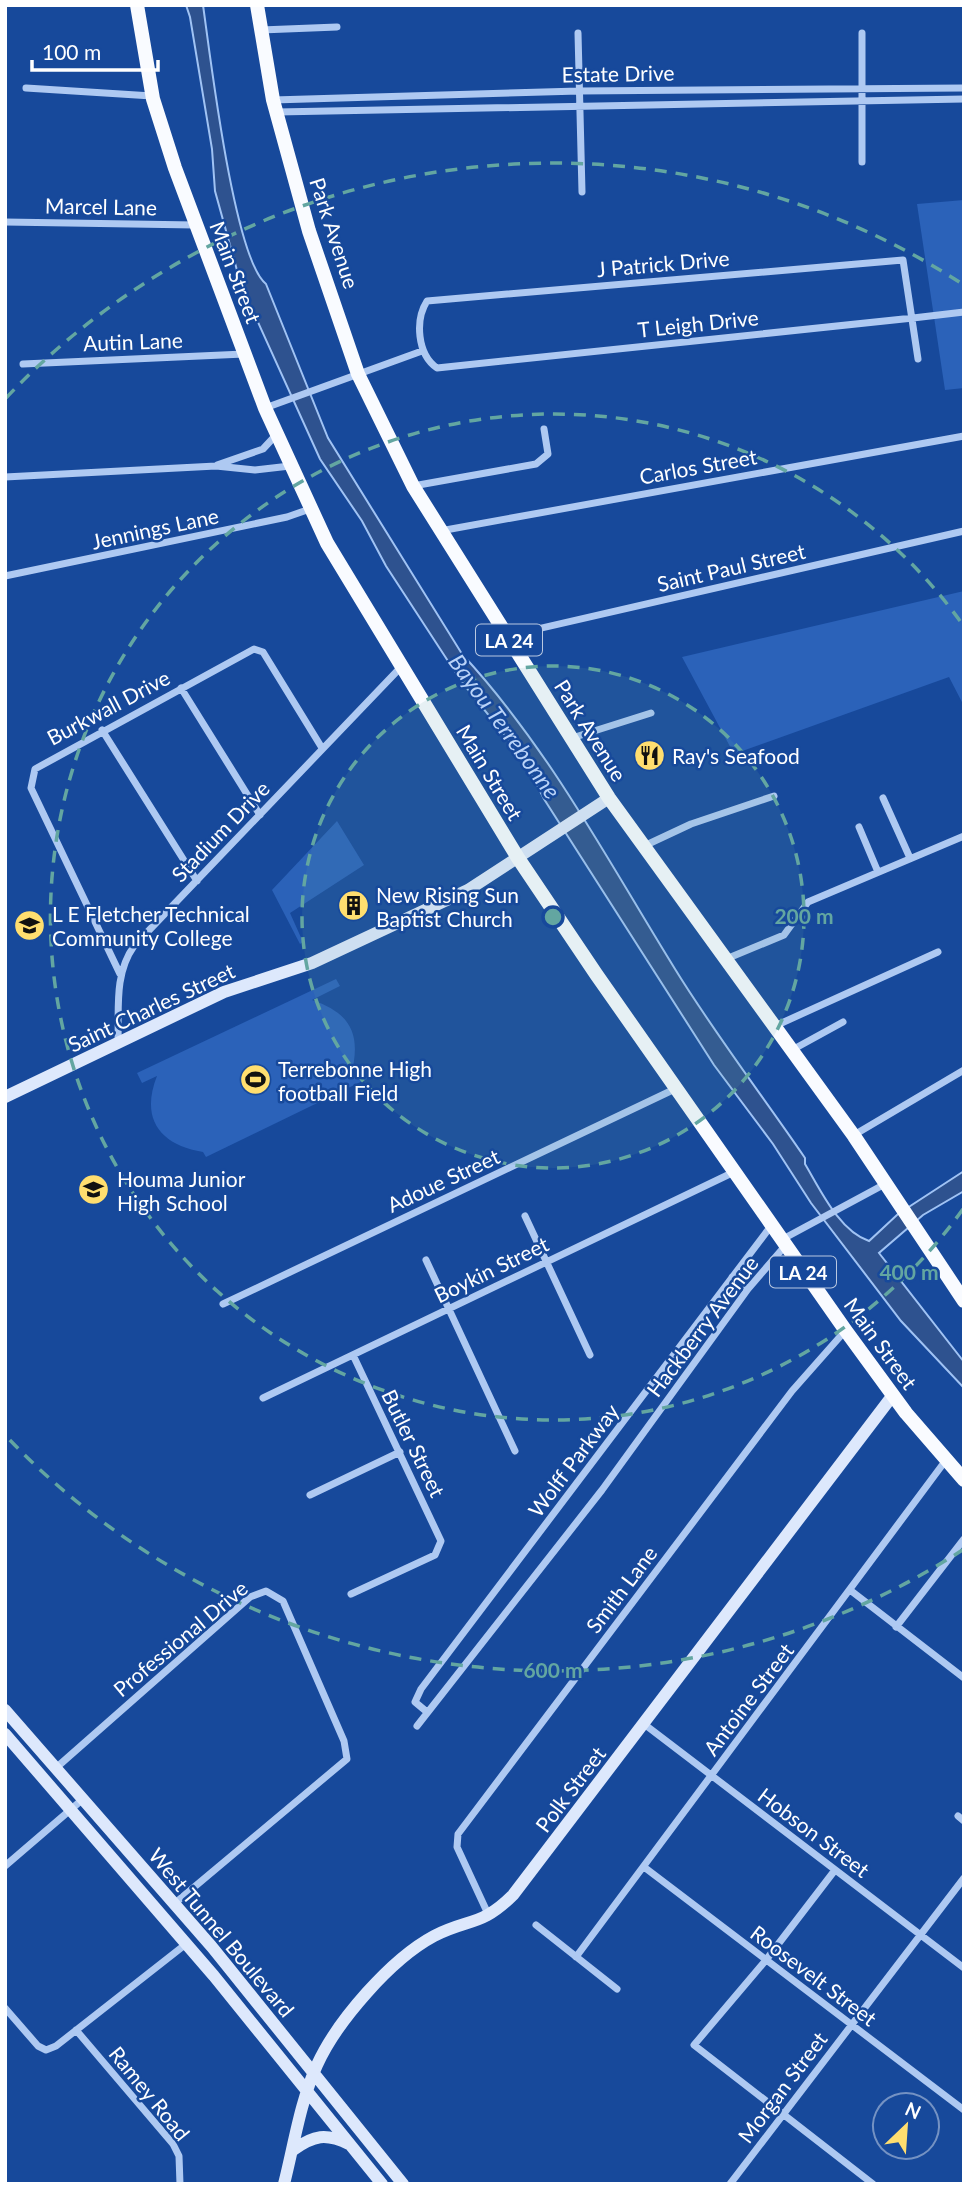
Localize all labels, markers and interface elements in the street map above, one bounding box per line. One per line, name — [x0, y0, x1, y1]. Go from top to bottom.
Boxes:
scale bar — [32, 28, 158, 72]
text: 100 m — [42, 39, 101, 64]
street label: Estate Drive — [561, 60, 675, 86]
street label: Park Avenue — [305, 174, 365, 292]
street label: Marcel Lane — [45, 193, 157, 219]
street label: Main Street — [205, 218, 267, 327]
street label: J Patrick Drive — [596, 245, 730, 281]
street label: T Leigh Drive — [636, 304, 760, 342]
street label: Autin Lane — [83, 327, 183, 355]
street label: Carlos Street — [637, 443, 759, 489]
street label: Jennings Lane — [89, 502, 221, 554]
street label: Saint Paul Street — [655, 538, 808, 596]
road number: LA 24 — [476, 624, 542, 656]
water label: Bayou Terrebonne — [443, 648, 567, 804]
street label: Burkwall Drive — [42, 664, 174, 750]
street label: Park Avenue — [550, 675, 632, 785]
street label: Main Street — [452, 720, 529, 825]
restaurant icon: Ray's Seafood — [632, 738, 666, 772]
place label: Ray's Seafood — [672, 743, 800, 768]
street label: Stadium Drive — [166, 776, 274, 886]
place label: New Rising Sun Baptist Church — [376, 882, 519, 931]
building icon: New Rising Sun Baptist Church — [336, 889, 370, 923]
place label: L E Fletcher Technical Community College — [52, 901, 250, 950]
text: 200 m — [774, 903, 834, 928]
centre of rings — [541, 905, 565, 929]
school or university icon: L E Fletcher Technical Community College — [12, 908, 46, 942]
street label: Saint Charles Street — [64, 957, 239, 1057]
place label: Terrebonne High football Field — [278, 1056, 432, 1105]
sports icon: Terrebonne High football Field — [238, 1063, 272, 1097]
street label: Adoue Street — [383, 1143, 504, 1217]
place label: Houma Junior High School — [117, 1166, 246, 1215]
school or university icon: Houma Junior High School — [77, 1173, 111, 1207]
street label: Boykin Street — [430, 1230, 553, 1307]
street label: Hackberry Avenue — [641, 1251, 763, 1401]
road number: LA 24 — [770, 1256, 836, 1288]
text: 400 m — [879, 1259, 939, 1284]
street label: Main Street — [839, 1292, 923, 1394]
street label: Butler Street — [377, 1385, 451, 1501]
street label: Wolff Parkway — [522, 1399, 624, 1521]
street label: Smith Lane — [580, 1541, 662, 1637]
street label: Professional Drive — [108, 1575, 252, 1701]
street label: Antoine Street — [698, 1638, 798, 1760]
text: 600 m — [523, 1657, 583, 1682]
street label: Polk Street — [530, 1741, 610, 1837]
street label: Hobson Street — [753, 1782, 875, 1882]
street label: West Tunnel Boulevard — [144, 1843, 300, 2021]
street label: Roosevelt Street — [746, 1920, 882, 2031]
street label: Morgan Street — [732, 2026, 832, 2147]
street label: Ramey Road — [104, 2041, 196, 2145]
north arrow — [871, 2091, 941, 2161]
text: N — [902, 2097, 925, 2124]

